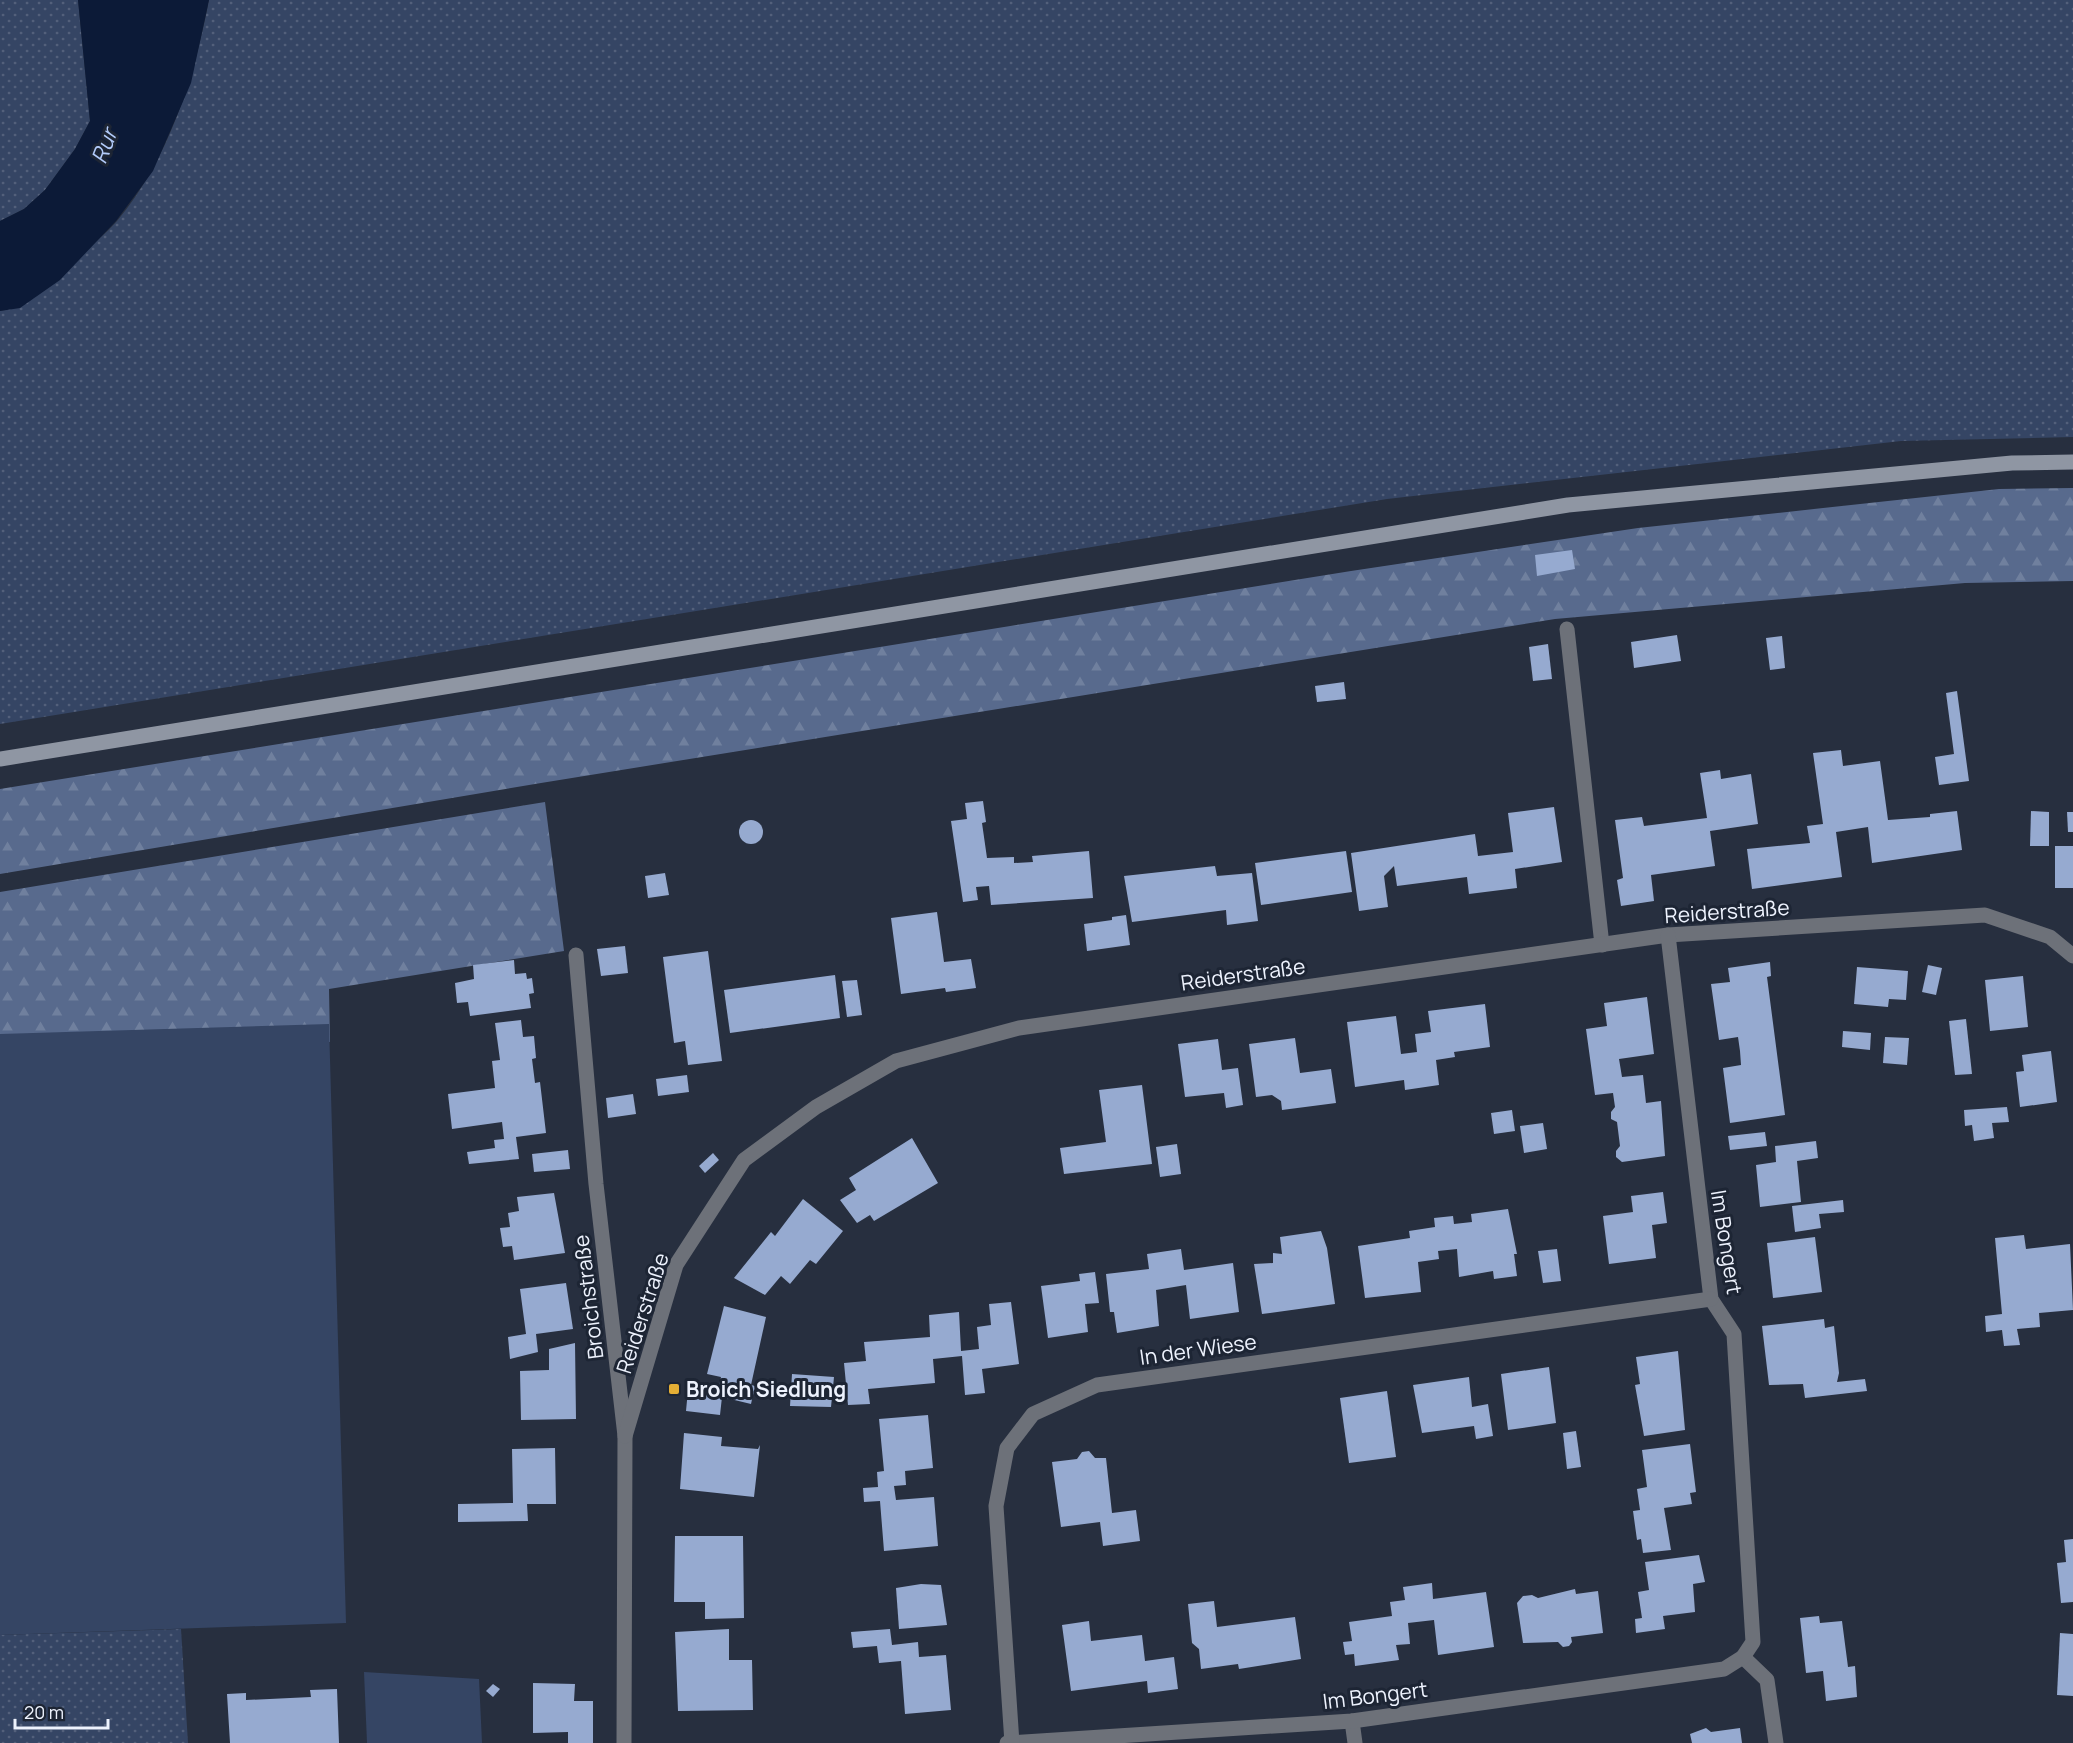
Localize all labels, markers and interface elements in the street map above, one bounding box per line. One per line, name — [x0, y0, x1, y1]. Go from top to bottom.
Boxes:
water label: Rur — [84, 121, 125, 168]
street label: Reiderstraße — [1663, 893, 1791, 929]
street label: Reiderstraße — [1179, 951, 1307, 997]
street label: Im Bongert — [1705, 1188, 1749, 1296]
street label: Broichstraße — [567, 1233, 609, 1361]
street label: Reiderstraße — [609, 1249, 675, 1377]
street label: In der Wiese — [1138, 1327, 1258, 1371]
place label: Broich Siedlung — [686, 1375, 846, 1403]
marker: Broich Siedlung — [667, 1382, 681, 1396]
street label: Im Bongert — [1321, 1675, 1429, 1715]
scale bar — [15, 1692, 108, 1730]
text: 20 m — [24, 1700, 64, 1724]

